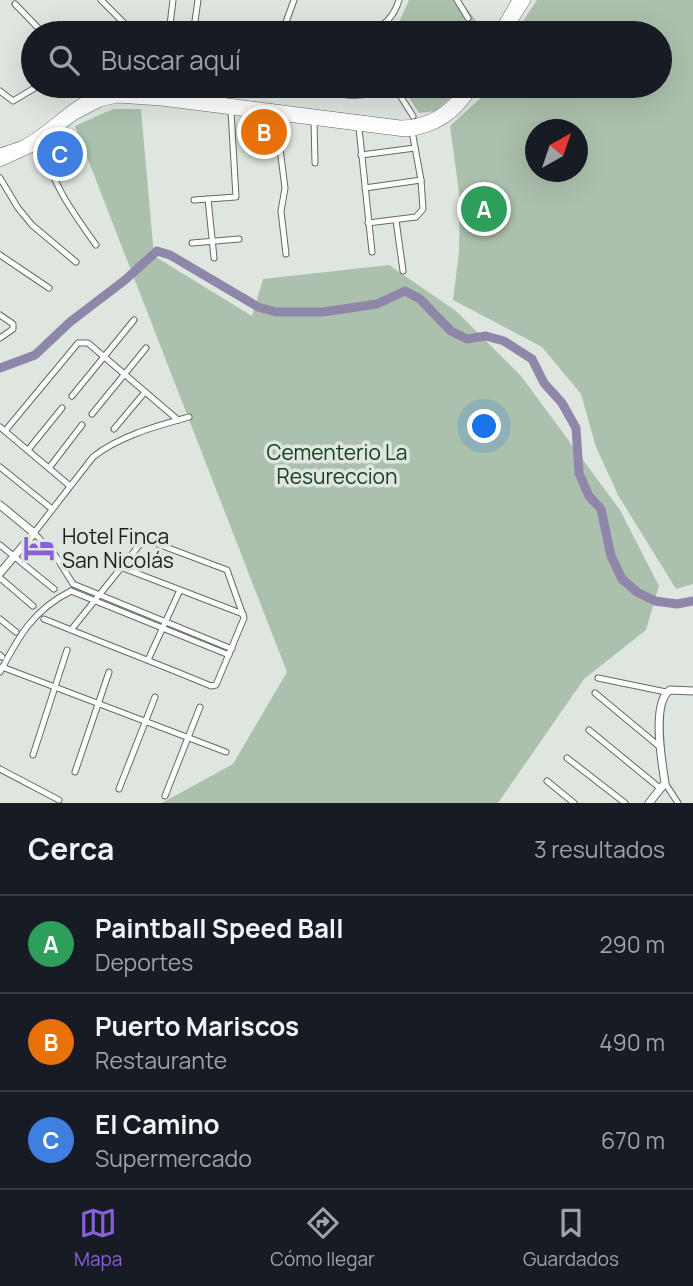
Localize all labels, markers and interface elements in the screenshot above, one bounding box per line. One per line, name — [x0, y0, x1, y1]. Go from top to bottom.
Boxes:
search box — [21, 21, 672, 98]
icon: search — [45, 41, 83, 79]
text: Buscar aquí — [101, 42, 241, 78]
pin: B — [241, 106, 287, 158]
north arrow — [525, 119, 588, 182]
pin: C — [37, 128, 83, 180]
pin: A — [461, 183, 507, 235]
your location — [467, 409, 501, 443]
park label: Cementerio La Resureccion — [267, 438, 407, 490]
place label: Hotel Finca San Nicolás — [62, 522, 174, 574]
hotel icon: Hotel Finca San Nicolás — [22, 531, 56, 565]
text: Cerca — [28, 828, 114, 869]
text: 3 resultados — [534, 833, 665, 865]
text: Paintball Speed Ball — [95, 910, 343, 946]
text: A — [43, 928, 59, 960]
text: 290 m — [599, 928, 665, 960]
text: Deportes — [95, 946, 193, 978]
text: Puerto Mariscos — [95, 1008, 299, 1044]
text: B — [44, 1026, 58, 1058]
text: 490 m — [599, 1026, 665, 1058]
text: Restaurante — [95, 1044, 227, 1076]
text: El Camino — [95, 1106, 220, 1142]
text: C — [43, 1124, 60, 1156]
text: 670 m — [601, 1124, 665, 1156]
text: Supermercado — [95, 1142, 252, 1174]
tab: Mapa — [74, 1204, 122, 1272]
tab: Cómo llegar — [270, 1204, 375, 1272]
tab: Guardados — [523, 1204, 619, 1272]

